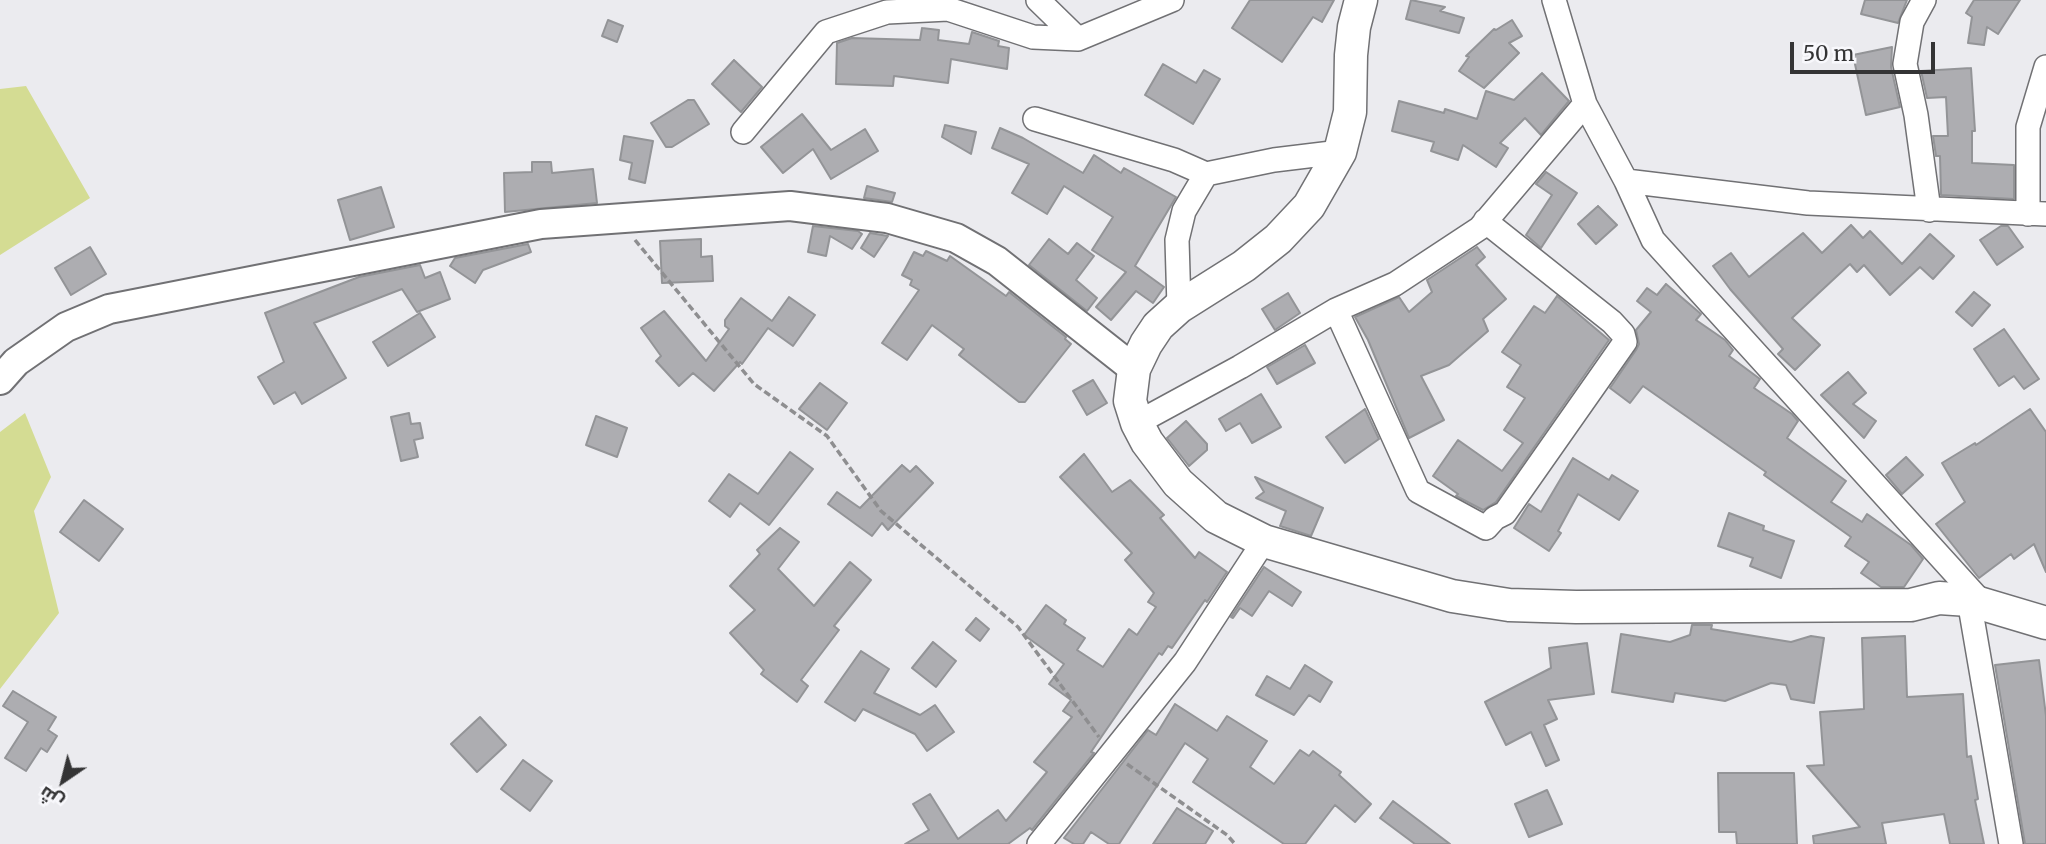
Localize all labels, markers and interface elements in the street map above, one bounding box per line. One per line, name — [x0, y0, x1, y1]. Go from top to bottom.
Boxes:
scale bar — [1794, 28, 1939, 72]
text: 50 m — [1803, 40, 1854, 67]
north arrow — [28, 746, 98, 816]
text: ش — [34, 781, 68, 815]

